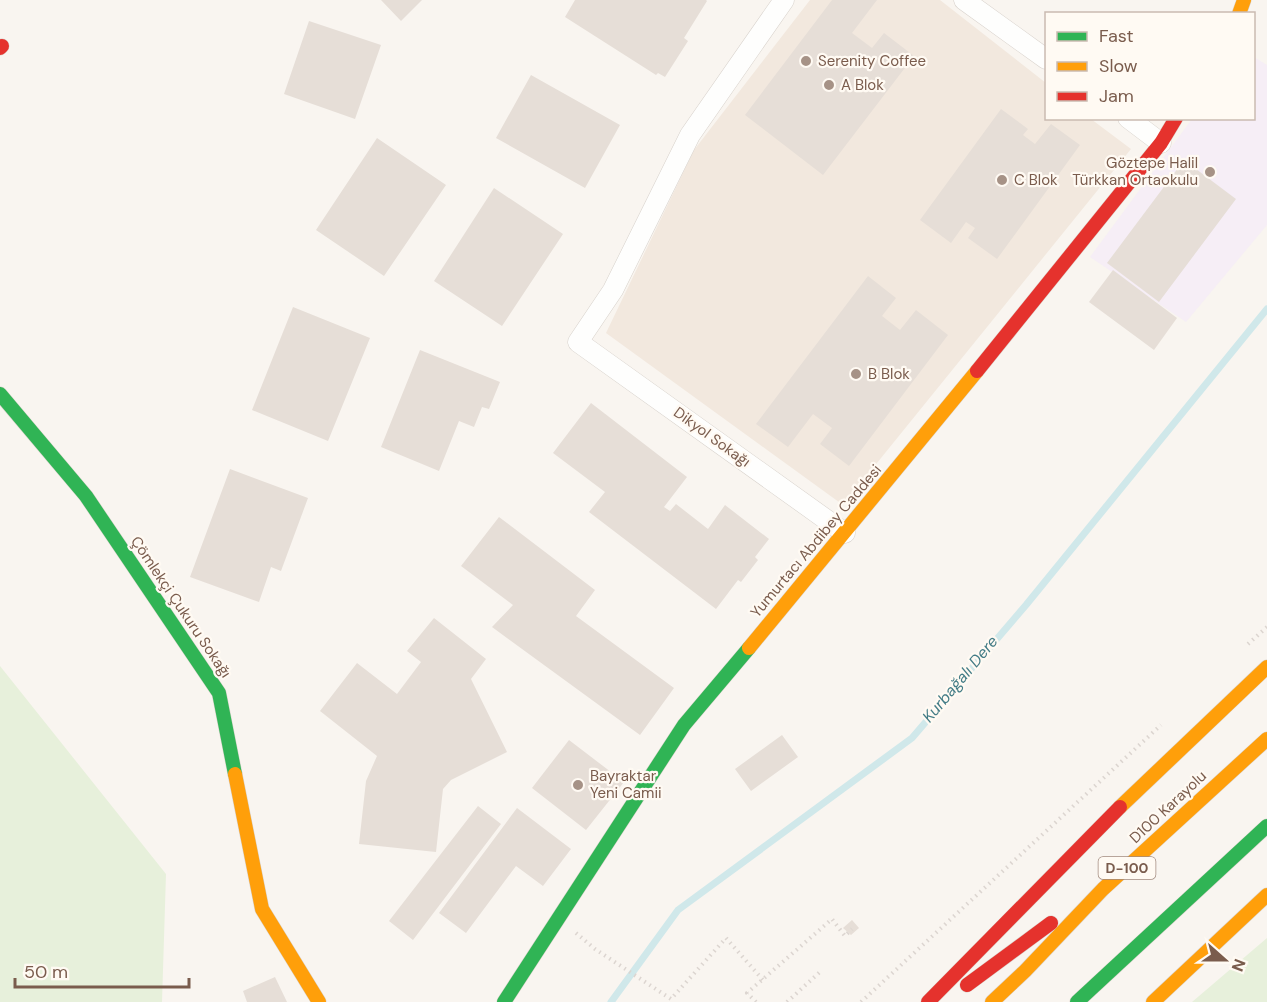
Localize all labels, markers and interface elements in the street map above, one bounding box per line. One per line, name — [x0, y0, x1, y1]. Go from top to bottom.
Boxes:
legend — [1045, 12, 1255, 120]
text: Fast — [1099, 24, 1134, 48]
place label: Serenity Coffee — [818, 51, 926, 71]
marker: Serenity Coffee — [799, 54, 813, 68]
text: Slow — [1099, 54, 1138, 78]
place label: A Blok — [841, 75, 884, 95]
marker: A Blok — [822, 78, 836, 92]
text: Jam — [1099, 84, 1134, 108]
place label: Göztepe Halil Türkkan Ortaokulu — [1072, 153, 1198, 190]
marker: Göztepe Halil Türkkan Ortaokulu — [1203, 165, 1217, 179]
place label: C Blok — [1014, 170, 1058, 190]
marker: C Blok — [995, 173, 1009, 187]
place label: B Blok — [868, 364, 910, 384]
marker: B Blok — [849, 367, 863, 381]
street label: Dikyol Sokağı — [670, 402, 754, 472]
street label: Yumurtacı Abdibey Caddesi — [746, 460, 886, 622]
street label: Çömlekçi Çukuru Sokağı — [126, 532, 236, 682]
water label: Kurbağalı Dere — [917, 631, 1003, 727]
place label: Bayraktar Yeni Camii — [590, 766, 662, 803]
street label: D100 Karayolu — [1125, 766, 1211, 848]
marker: Bayraktar Yeni Camii — [571, 778, 585, 792]
road number: D-100 — [1098, 857, 1156, 879]
north arrow — [1195, 930, 1255, 990]
scale bar — [15, 951, 189, 989]
text: N — [1227, 956, 1250, 974]
text: 50 m — [24, 960, 68, 984]

